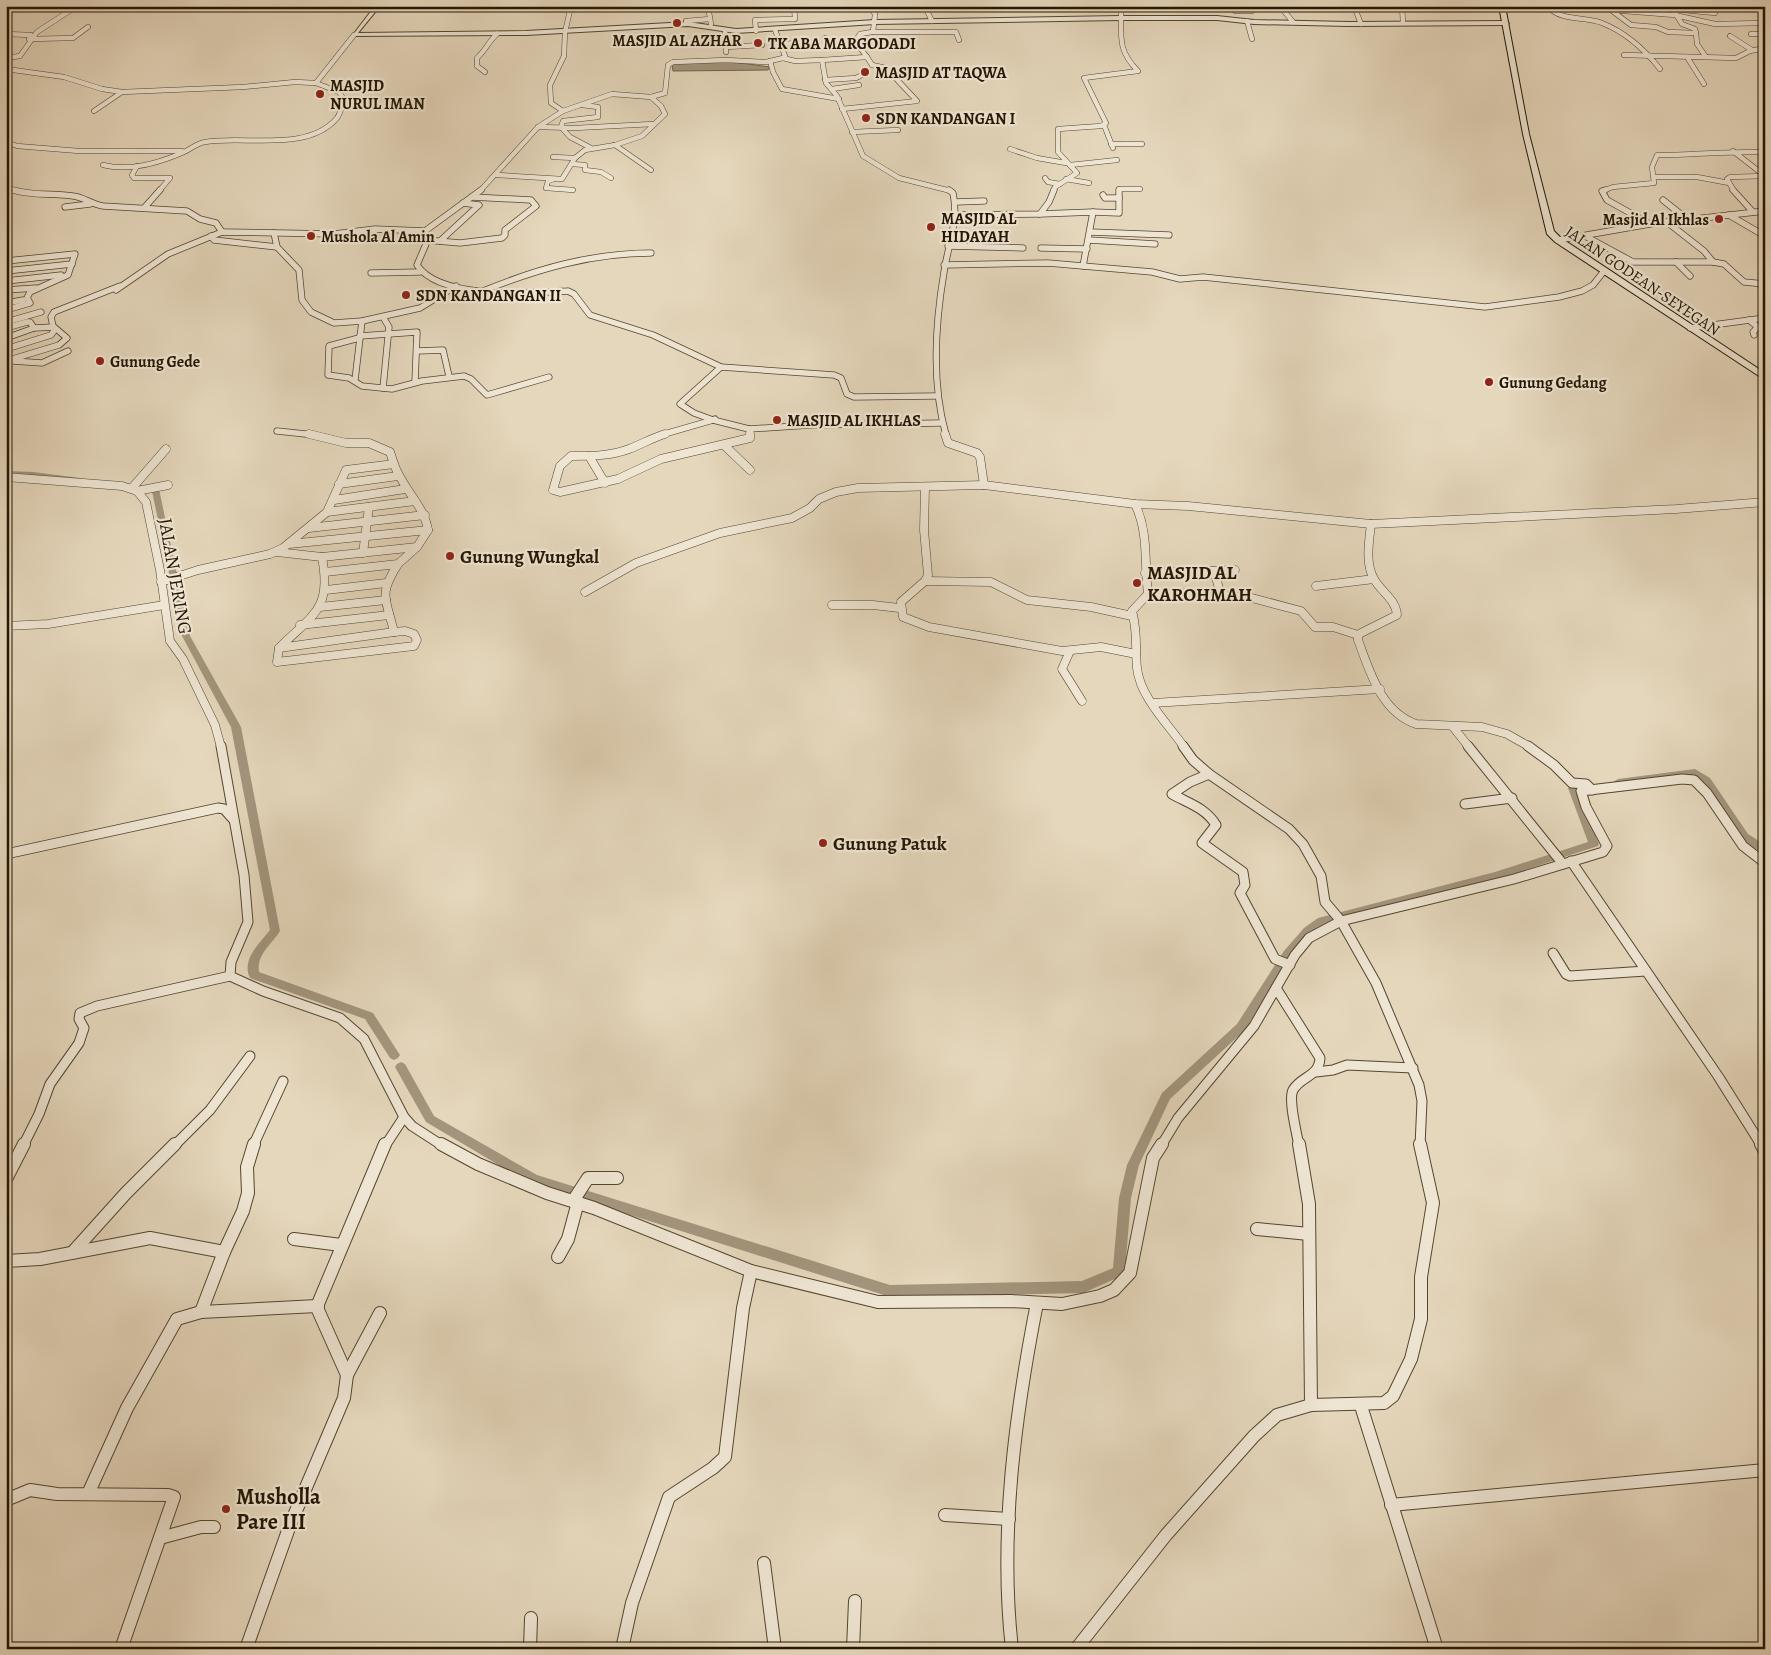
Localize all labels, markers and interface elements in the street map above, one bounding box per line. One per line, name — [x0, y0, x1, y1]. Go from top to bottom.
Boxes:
marker: MASJID AL AZHAR — [671, 17, 683, 29]
place label: MASJID AL AZHAR — [612, 30, 742, 52]
place label: TK ABA MARGODADI — [768, 33, 916, 55]
marker: TK ABA MARGODADI — [752, 37, 764, 49]
place label: MASJID AT TAQWA — [875, 62, 1008, 84]
marker: MASJID AT TAQWA — [859, 66, 871, 78]
place label: MASJID NURUL IMAN — [330, 75, 425, 115]
marker: MASJID NURUL IMAN — [314, 88, 326, 100]
place label: SDN KANDANGAN I — [876, 108, 1015, 130]
marker: SDN KANDANGAN I — [860, 112, 872, 124]
place label: MASJID AL HIDAYAH — [941, 208, 1017, 248]
place label: Masjid Al Ikhlas — [1603, 209, 1709, 231]
marker: Masjid Al Ikhlas — [1713, 213, 1725, 225]
marker: MASJID AL HIDAYAH — [925, 221, 937, 233]
street label: JALAN GODEAN-SEYEGAN — [1561, 221, 1724, 341]
place label: Mushola Al Amin — [321, 226, 435, 248]
marker: Mushola Al Amin — [305, 230, 317, 242]
place label: SDN KANDANGAN II — [416, 285, 561, 307]
marker: SDN KANDANGAN II — [400, 289, 412, 301]
place label: Gunung Gede — [110, 351, 200, 373]
marker: Gunung Gede — [94, 355, 106, 367]
place label: Gunung Gedang — [1499, 372, 1608, 394]
marker: Gunung Gedang — [1483, 376, 1495, 388]
place label: MASJID AL IKHLAS — [787, 410, 921, 432]
marker: MASJID AL IKHLAS — [771, 414, 783, 426]
street label: JALAN JERING — [152, 516, 198, 636]
place label: Gunung Wungkal — [460, 544, 599, 570]
marker: Gunung Wungkal — [444, 550, 456, 562]
place label: MASJID AL KAROHMAH — [1147, 560, 1252, 608]
marker: MASJID AL KAROHMAH — [1131, 577, 1143, 589]
place label: Gunung Patuk — [833, 831, 947, 857]
marker: Gunung Patuk — [817, 837, 829, 849]
place label: Musholla Pare III — [236, 1482, 321, 1537]
marker: Musholla Pare III — [220, 1503, 232, 1515]

